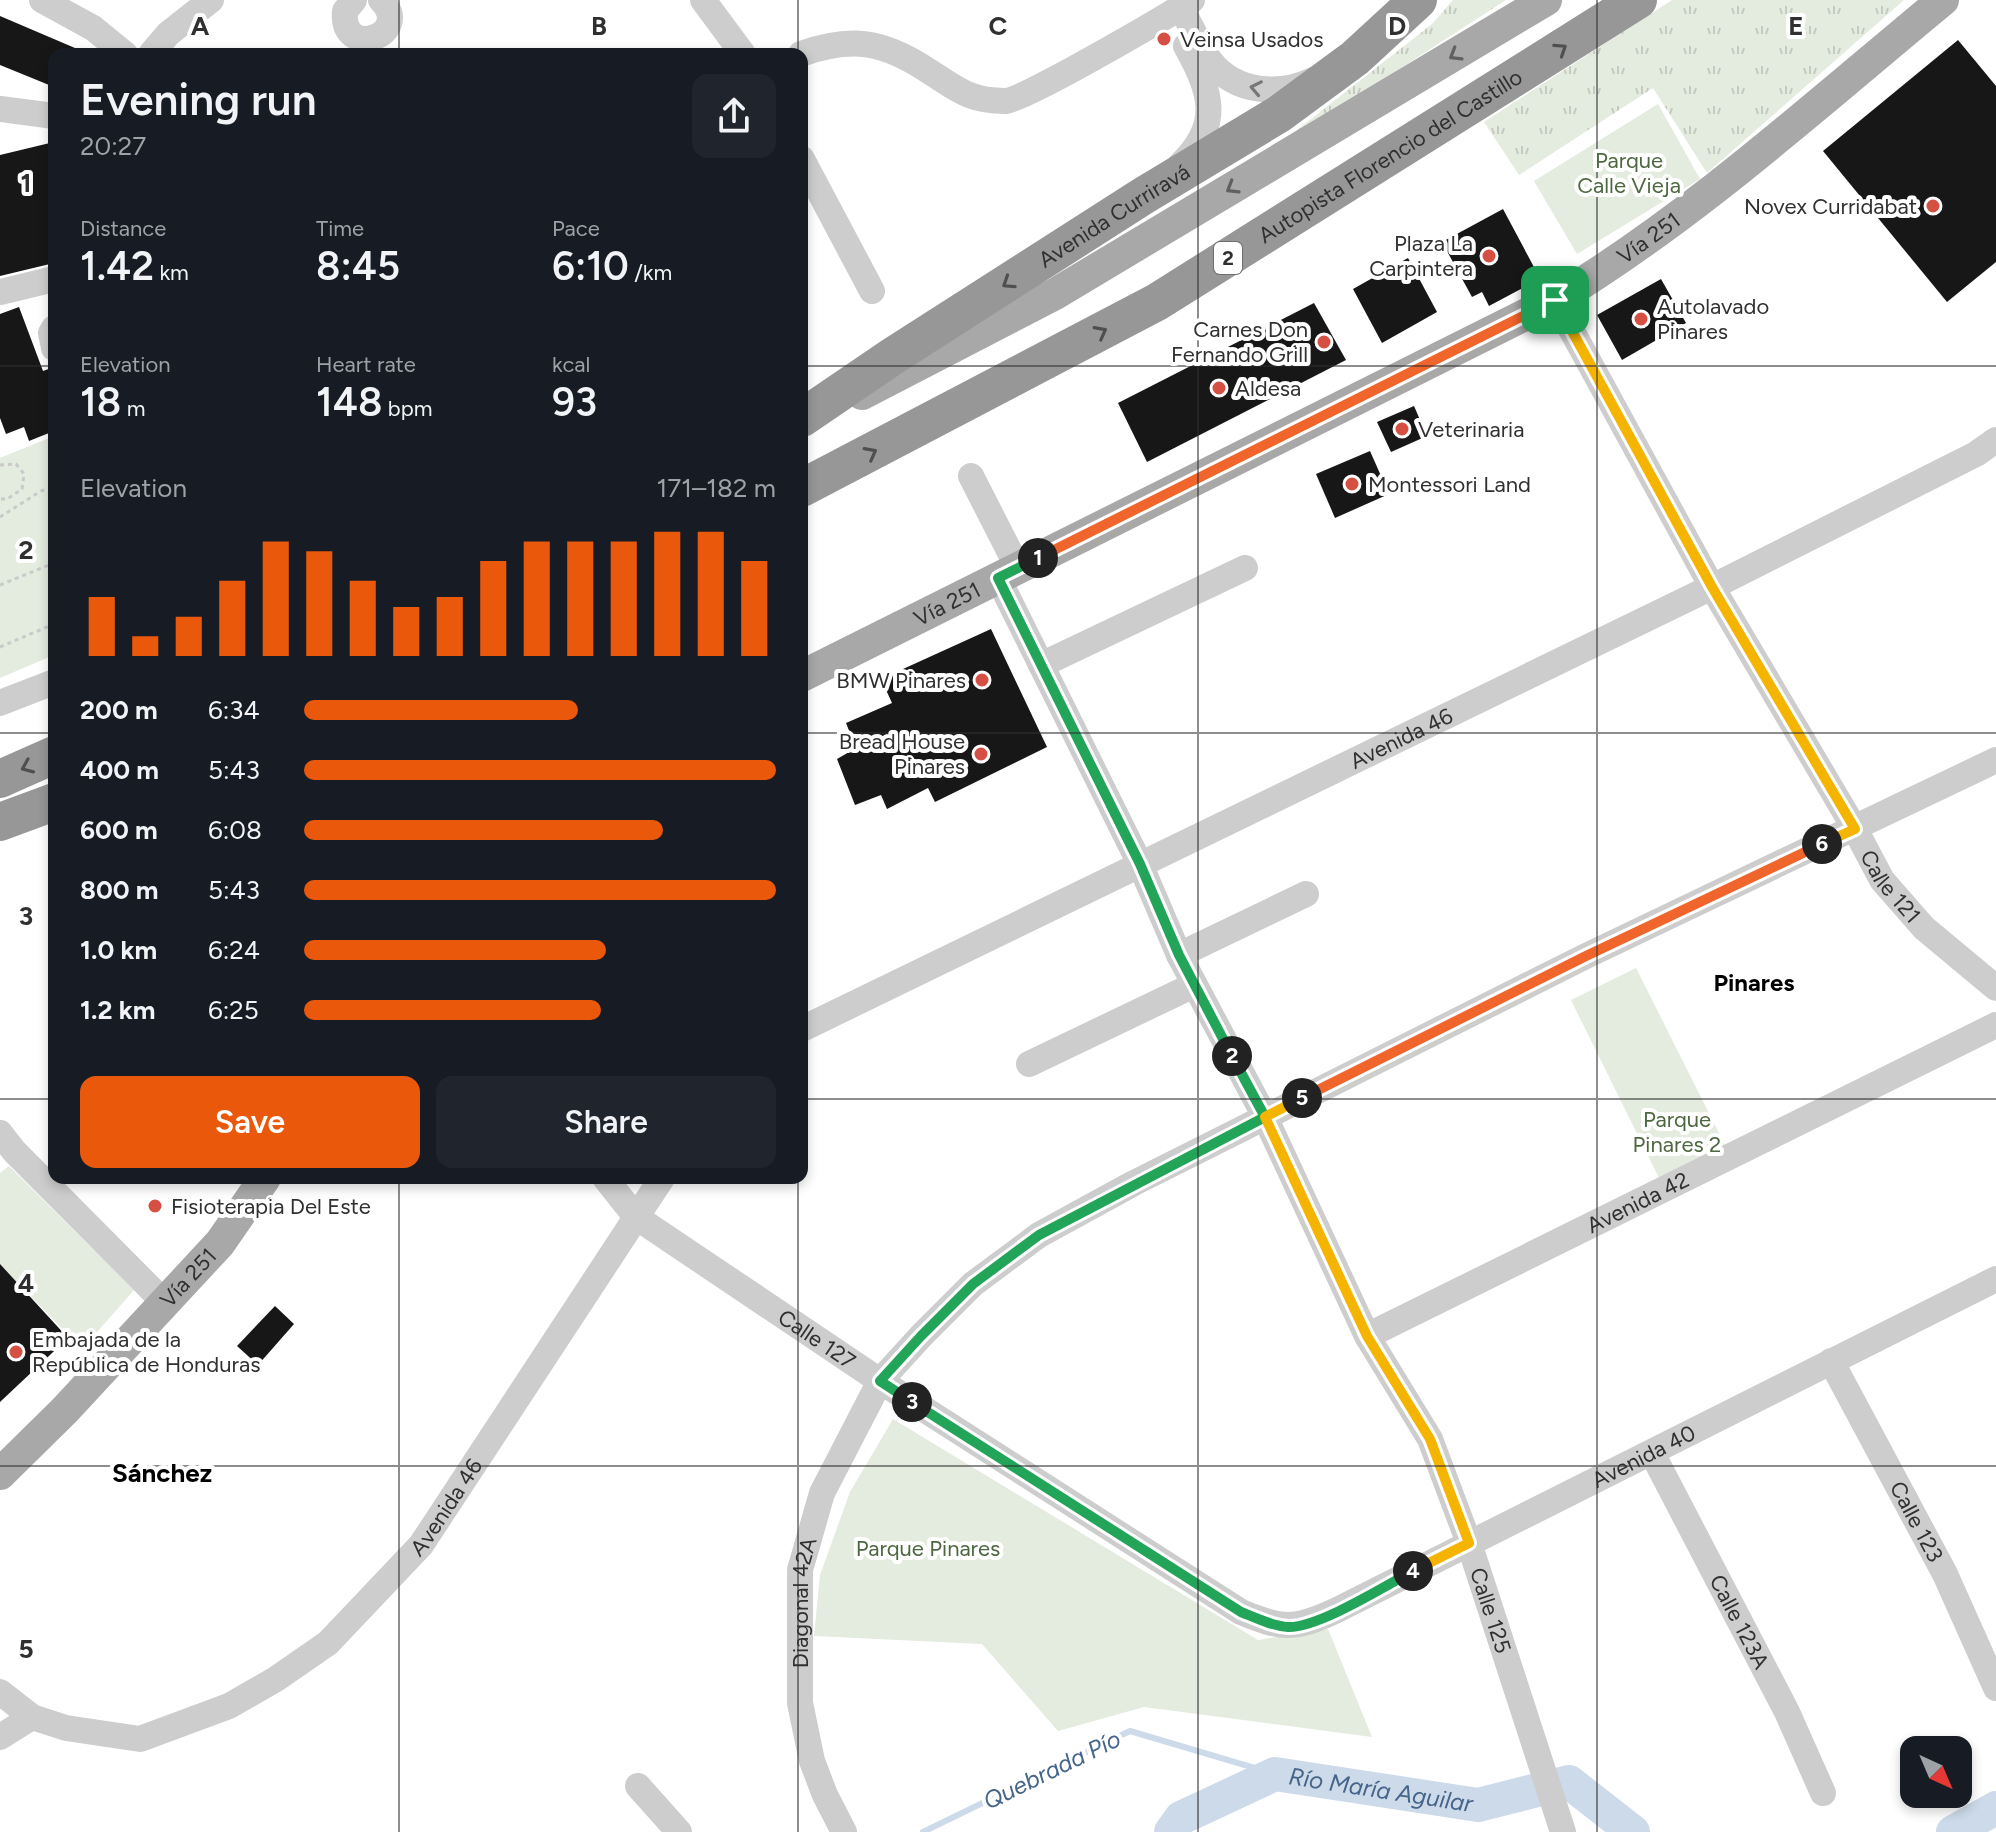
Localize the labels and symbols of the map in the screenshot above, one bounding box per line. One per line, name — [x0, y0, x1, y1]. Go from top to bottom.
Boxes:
text: A — [191, 10, 210, 42]
text: B — [591, 10, 607, 42]
text: C — [989, 10, 1008, 42]
text: D — [1388, 10, 1406, 42]
text: E — [1788, 10, 1804, 42]
place label: Veinsa Usados — [1180, 26, 1324, 53]
marker: Veinsa Usados — [1155, 30, 1173, 48]
one-way arrow — [1552, 43, 1567, 58]
one-way arrow — [1449, 45, 1464, 61]
street label: Autopista Florencio del Castillo — [1253, 63, 1527, 249]
one-way arrow — [1250, 80, 1263, 97]
park label: Parque Calle Vieja — [1577, 147, 1681, 199]
street label: Avenida Curriravá — [1033, 158, 1195, 273]
text: 1 — [21, 167, 31, 199]
one-way arrow — [1226, 178, 1241, 194]
place label: Novex Curridabat — [1744, 193, 1917, 220]
marker: Novex Curridabat — [1924, 197, 1942, 215]
street label: Vía 251 — [1612, 207, 1686, 270]
place label: Plaza La Carpintera — [1369, 230, 1473, 282]
road number: 2 — [1214, 242, 1242, 274]
marker: Plaza La Carpintera — [1480, 247, 1498, 265]
pin — [1521, 266, 1589, 334]
one-way arrow — [1002, 273, 1016, 288]
place label: Autolavado Pinares — [1657, 293, 1769, 345]
marker: Autolavado Pinares — [1632, 310, 1650, 328]
place label: Carnes Don Fernando Grill — [1171, 316, 1308, 368]
one-way arrow — [1093, 326, 1108, 341]
marker: Carnes Don Fernando Grill — [1315, 333, 1333, 351]
place label: Aldesa — [1235, 375, 1301, 402]
marker: Aldesa — [1210, 379, 1228, 397]
place label: Veterinaria — [1418, 416, 1524, 443]
marker: Veterinaria — [1393, 420, 1411, 438]
one-way arrow — [863, 447, 878, 462]
place label: Montessori Land — [1368, 471, 1531, 498]
marker: Montessori Land — [1343, 475, 1361, 493]
text: 2 — [18, 534, 34, 566]
pin: 1 — [1018, 538, 1058, 578]
street label: Vía 251 — [909, 576, 985, 632]
place label: BMW Pinares — [836, 667, 966, 694]
marker: BMW Pinares — [973, 671, 991, 689]
street label: Avenida 46 — [1345, 702, 1457, 775]
place label: Bread House Pinares — [839, 728, 965, 780]
marker: Bread House Pinares — [972, 745, 990, 763]
one-way arrow — [21, 758, 35, 774]
pin: 6 — [1802, 824, 1842, 864]
street label: Calle 121 — [1855, 845, 1926, 929]
text: 3 — [19, 900, 33, 932]
district label: Pinares — [1714, 968, 1794, 997]
pin: 2 — [1212, 1036, 1252, 1076]
pin: 5 — [1282, 1078, 1322, 1118]
park label: Parque Pinares 2 — [1633, 1106, 1721, 1158]
street label: Avenida 42 — [1582, 1166, 1694, 1239]
place label: Fisioterapia Del Este — [171, 1193, 371, 1220]
marker: Fisioterapia Del Este — [146, 1197, 164, 1215]
street label: Vía 251 — [154, 1243, 222, 1313]
text: 4 — [18, 1267, 34, 1299]
street label: Calle 127 — [773, 1304, 861, 1375]
place label: Embajada de la República de Honduras — [32, 1326, 260, 1378]
marker: Embajada de la República de Honduras — [7, 1343, 25, 1361]
pin: 3 — [892, 1382, 932, 1422]
street label: Avenida 40 — [1587, 1419, 1700, 1494]
street label: Avenida 46 — [405, 1454, 488, 1562]
district label: Sánchez — [112, 1457, 212, 1489]
street label: Calle 123 — [1884, 1477, 1949, 1567]
street label: Diagonal 42A — [787, 1534, 823, 1668]
park label: Parque Pinares — [856, 1535, 1000, 1562]
pin: 4 — [1393, 1551, 1433, 1591]
street label: Calle 125 — [1464, 1564, 1517, 1657]
street label: Calle 123A — [1704, 1570, 1775, 1674]
text: 5 — [18, 1633, 34, 1665]
water label: Quebrada Pío — [978, 1724, 1125, 1815]
north arrow — [1900, 1736, 1972, 1808]
water label: Río María Aguilar — [1287, 1761, 1476, 1818]

